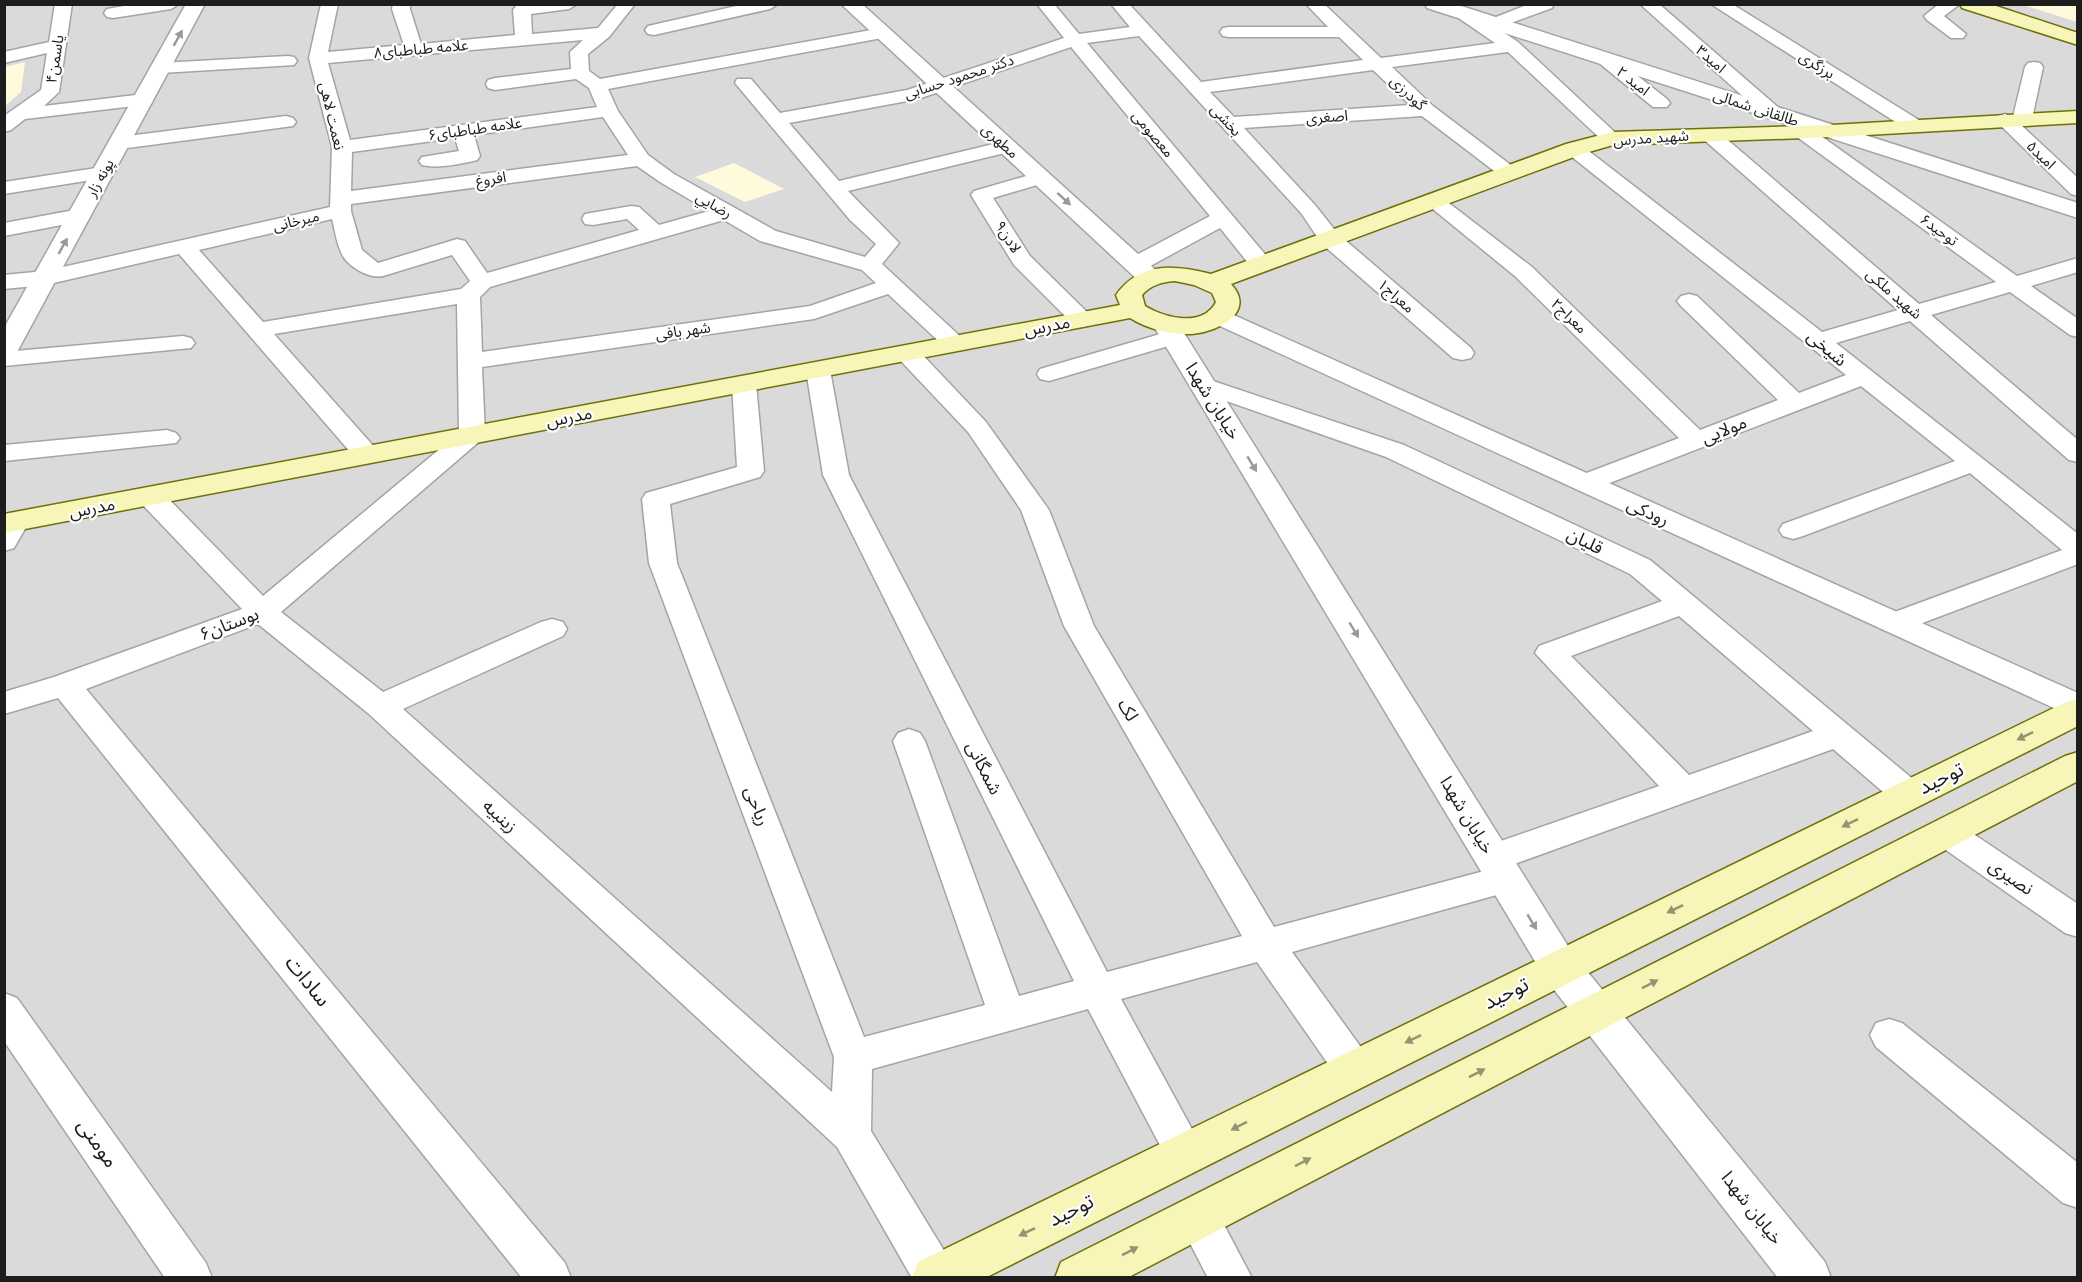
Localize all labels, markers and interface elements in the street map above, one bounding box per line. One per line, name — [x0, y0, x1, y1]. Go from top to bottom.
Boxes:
one-way arrow — [172, 30, 183, 46]
street label: یاسمن۴ — [41, 33, 68, 85]
street label: علامه طباطبای۸ — [373, 35, 469, 62]
street label: امید۳ — [1692, 40, 1730, 77]
street label: برزگری — [1796, 46, 1839, 83]
street label: دکتر محمود حسابی — [902, 50, 1016, 103]
street label: امید ۲ — [1613, 62, 1654, 100]
street label: گودرزی — [1386, 71, 1431, 115]
street label: نعمت لاهی — [315, 80, 350, 152]
street label: طالقانی شمالی — [1711, 85, 1801, 130]
street label: بخشی — [1207, 100, 1246, 140]
street label: معصومی — [1128, 106, 1179, 161]
street label: اصغری — [1305, 106, 1349, 127]
street label: علامه طباطبای۶ — [427, 112, 524, 145]
street label: مطهری — [978, 119, 1023, 162]
street label: شهید مدرس — [1612, 125, 1690, 150]
street label: امید۵ — [2023, 136, 2060, 173]
street label: پونه زار — [81, 155, 119, 202]
street label: افروغ — [474, 167, 508, 193]
street label: رضایي — [692, 187, 736, 225]
one-way arrow — [1057, 192, 1071, 206]
street label: میرخانی — [271, 206, 321, 235]
street label: توحید۶ — [1916, 209, 1962, 250]
street label: لادن۹ — [991, 217, 1026, 256]
one-way arrow — [58, 237, 68, 254]
street label: شهید ملکی — [1862, 264, 1926, 323]
street label: معراج۱ — [1372, 274, 1419, 319]
street label: معراج۲ — [1545, 294, 1591, 340]
street label: مدرس — [1022, 310, 1072, 341]
street label: شهر بافی — [654, 317, 712, 344]
street label: شیخی — [1802, 324, 1852, 371]
street label: خیابان شهدا — [1181, 358, 1246, 444]
street label: مدرس — [544, 401, 594, 432]
street label: مولایی — [1698, 410, 1750, 449]
one-way arrow — [1246, 456, 1257, 472]
street label: مدرس — [67, 492, 117, 523]
street label: رودکی — [1623, 492, 1673, 531]
street label: قلیان — [1563, 522, 1607, 559]
street label: بوستان۶ — [196, 602, 262, 645]
one-way arrow — [1348, 622, 1359, 638]
street label: لک — [1113, 694, 1144, 725]
one-way arrow — [2016, 731, 2034, 741]
street label: شمگانی — [961, 737, 1008, 798]
street label: توحید — [1913, 755, 1968, 800]
street label: خیابان شهدا — [1435, 772, 1500, 858]
street label: ریاحی — [739, 783, 775, 829]
street label: زینبیه — [478, 794, 523, 837]
one-way arrow — [1842, 818, 1859, 827]
street label: نصیری — [1984, 853, 2038, 900]
one-way arrow — [1667, 904, 1684, 914]
one-way arrow — [1527, 914, 1538, 930]
street label: سادات — [280, 949, 337, 1012]
street label: توحید — [1478, 970, 1533, 1015]
one-way arrow — [1642, 979, 1659, 989]
one-way arrow — [1404, 1034, 1421, 1044]
one-way arrow — [1468, 1068, 1485, 1078]
street label: مومنی — [72, 1113, 125, 1173]
one-way arrow — [1230, 1122, 1247, 1131]
one-way arrow — [1295, 1157, 1312, 1167]
street label: خیابان شهدا — [1717, 1166, 1788, 1249]
street label: توحید — [1043, 1187, 1098, 1232]
one-way arrow — [1018, 1227, 1035, 1237]
one-way arrow — [1121, 1246, 1138, 1256]

